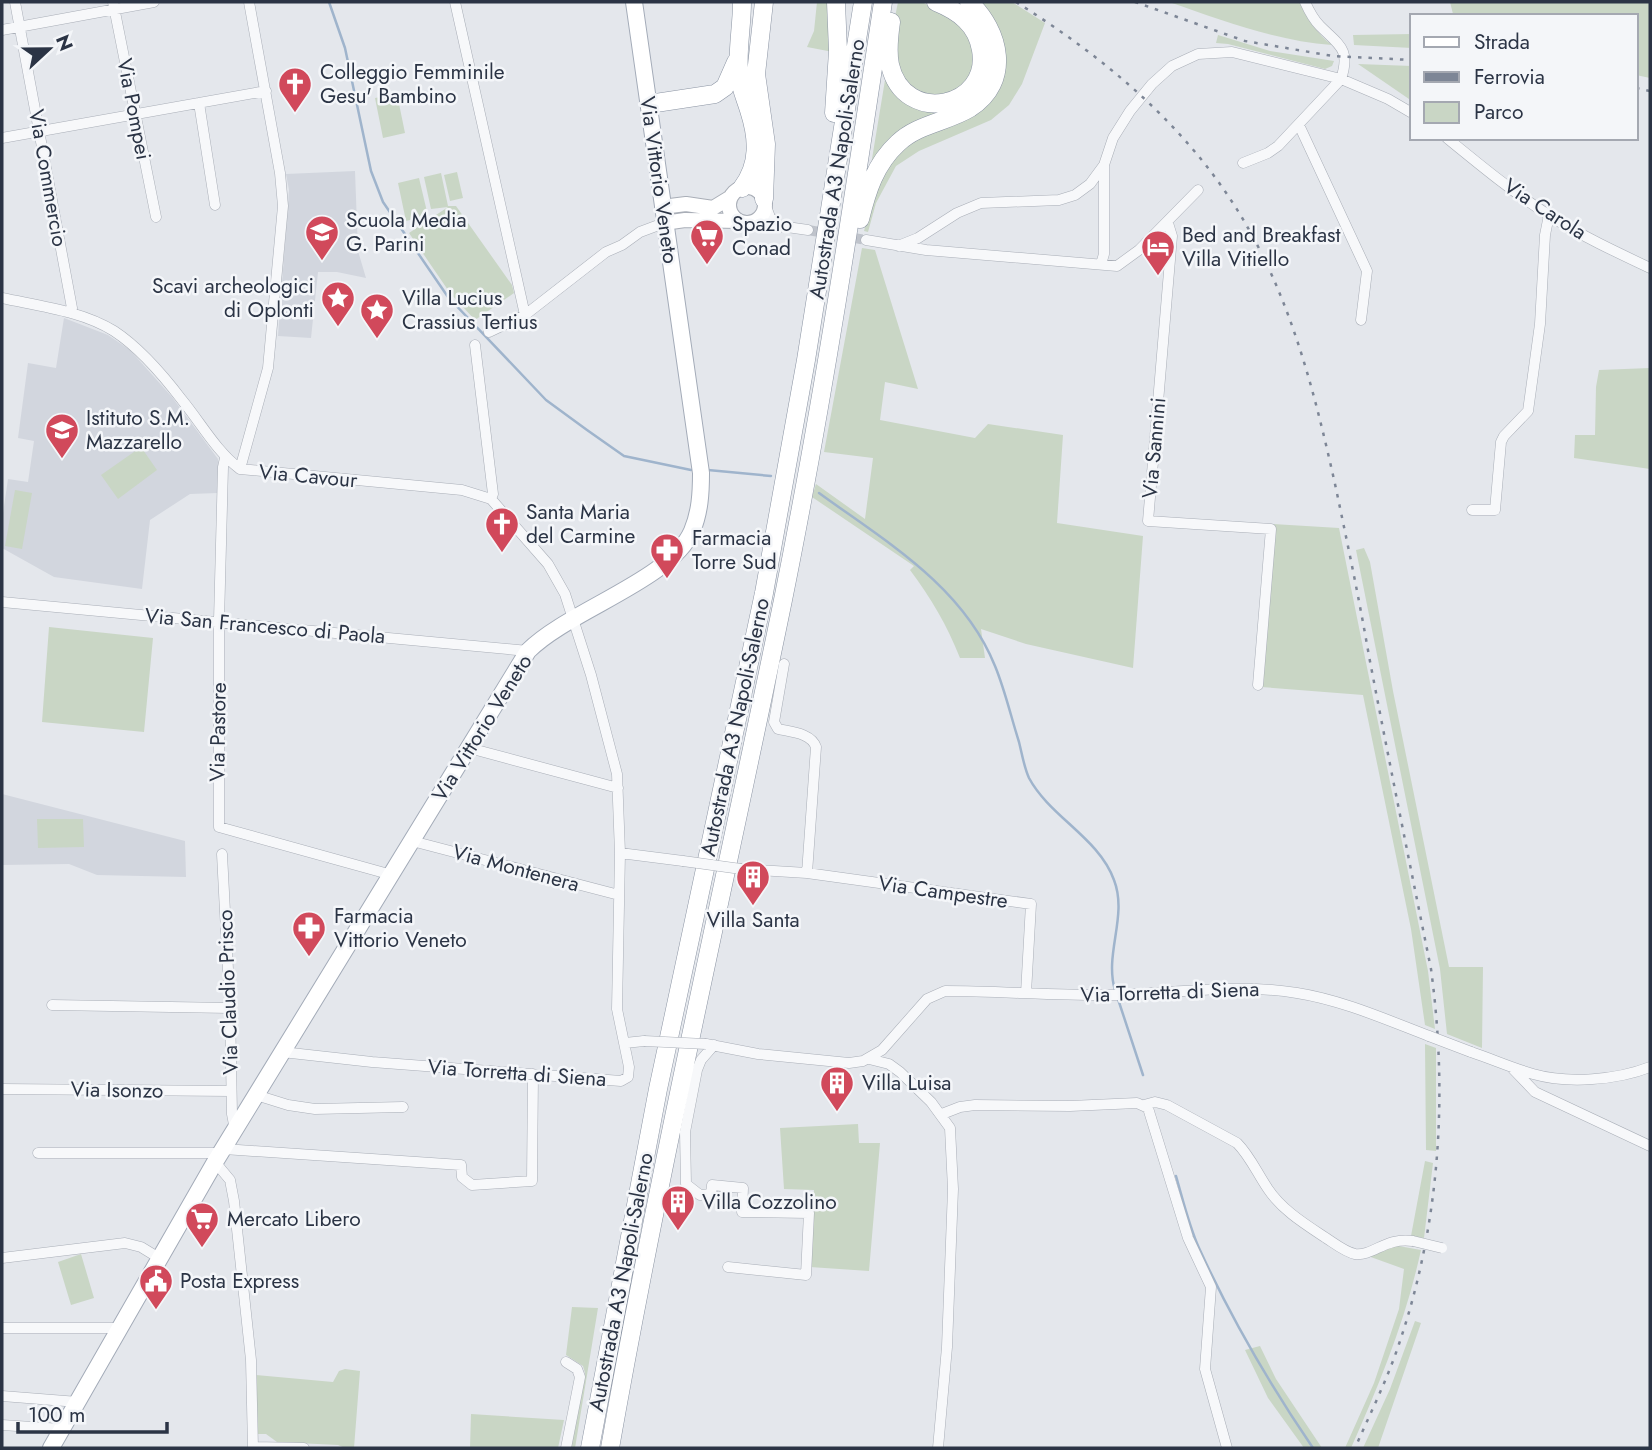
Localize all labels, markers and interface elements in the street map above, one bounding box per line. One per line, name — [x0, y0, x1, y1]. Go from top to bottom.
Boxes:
north arrow — [14, 14, 84, 84]
legend — [1410, 14, 1638, 140]
text: Strada — [1474, 27, 1530, 57]
text: N — [49, 31, 80, 55]
street label: Autostrada A3 Napoli-Salerno — [802, 37, 872, 301]
street label: Via Pompei — [109, 56, 159, 162]
place label: Colleggio Femminile Gesu' Bambino — [320, 57, 505, 111]
text: Ferrovia — [1474, 62, 1545, 92]
church icon: Colleggio Femminile Gesu' Bambino — [276, 65, 314, 114]
street label: Via Vittorio Veneto — [632, 95, 686, 265]
text: Parco — [1474, 97, 1523, 127]
street label: Via Commercio — [21, 107, 75, 249]
street label: Via Carola — [1498, 171, 1592, 247]
place label: Scuola Media G. Parini — [346, 205, 467, 259]
place label: Spazio Conad — [732, 209, 792, 263]
school or university icon: Scuola Media G. Parini — [303, 213, 341, 262]
supermarket icon: Spazio Conad — [688, 217, 726, 266]
place label: Bed and Breakfast Villa Vitiello — [1182, 220, 1341, 274]
hotel icon: Bed and Breakfast Villa Vitiello — [1139, 228, 1177, 277]
place label: Scavi archeologici di Oplonti — [152, 271, 314, 325]
place icon: Scavi archeologici di Oplonti — [319, 279, 357, 328]
place label: Villa Lucius Crassius Tertius — [402, 283, 538, 337]
place icon: Villa Lucius Crassius Tertius — [358, 291, 396, 340]
street label: Via Sannini — [1135, 396, 1173, 500]
place label: Istituto S.M. Mazzarello — [86, 403, 190, 457]
school or university icon: Istituto S.M. Mazzarello — [43, 411, 81, 460]
street label: Via Cavour — [258, 457, 359, 495]
place label: Santa Maria del Carmine — [526, 497, 635, 551]
church icon: Santa Maria del Carmine — [483, 505, 521, 554]
place label: Farmacia Torre Sud — [692, 523, 777, 577]
pharmacy icon: Farmacia Torre Sud — [648, 531, 686, 580]
street label: Autostrada A3 Napoli-Salerno — [693, 595, 777, 859]
street label: Via San Francesco di Paola — [144, 601, 386, 651]
street label: Via Vittorio Veneto — [425, 649, 539, 807]
street label: Via Pastore — [202, 682, 234, 782]
street label: Via Montenera — [449, 837, 583, 899]
building icon: Villa Santa — [734, 858, 772, 907]
street label: Via Campestre — [876, 868, 1010, 916]
place label: Farmacia Vittorio Veneto — [334, 901, 467, 955]
place label: Villa Santa — [706, 905, 800, 935]
street label: Via Claudio Prisco — [210, 909, 246, 1075]
pharmacy icon: Farmacia Vittorio Veneto — [290, 909, 328, 958]
street label: Via Torretta di Siena — [1080, 974, 1260, 1010]
street label: Via Torretta di Siena — [427, 1052, 607, 1094]
building icon: Villa Luisa — [818, 1064, 856, 1113]
place label: Villa Luisa — [862, 1068, 951, 1098]
street label: Via Isonzo — [70, 1074, 164, 1106]
street label: Autostrada A3 Napoli-Salerno — [581, 1150, 661, 1414]
building icon: Villa Cozzolino — [659, 1183, 697, 1232]
place label: Villa Cozzolino — [702, 1187, 837, 1217]
supermarket icon: Mercato Libero — [183, 1200, 221, 1249]
place label: Mercato Libero — [227, 1204, 361, 1234]
public building icon: Posta Express — [137, 1262, 175, 1311]
place label: Posta Express — [180, 1266, 299, 1296]
scale bar — [18, 1390, 166, 1434]
text: 100 m — [28, 1400, 85, 1430]

